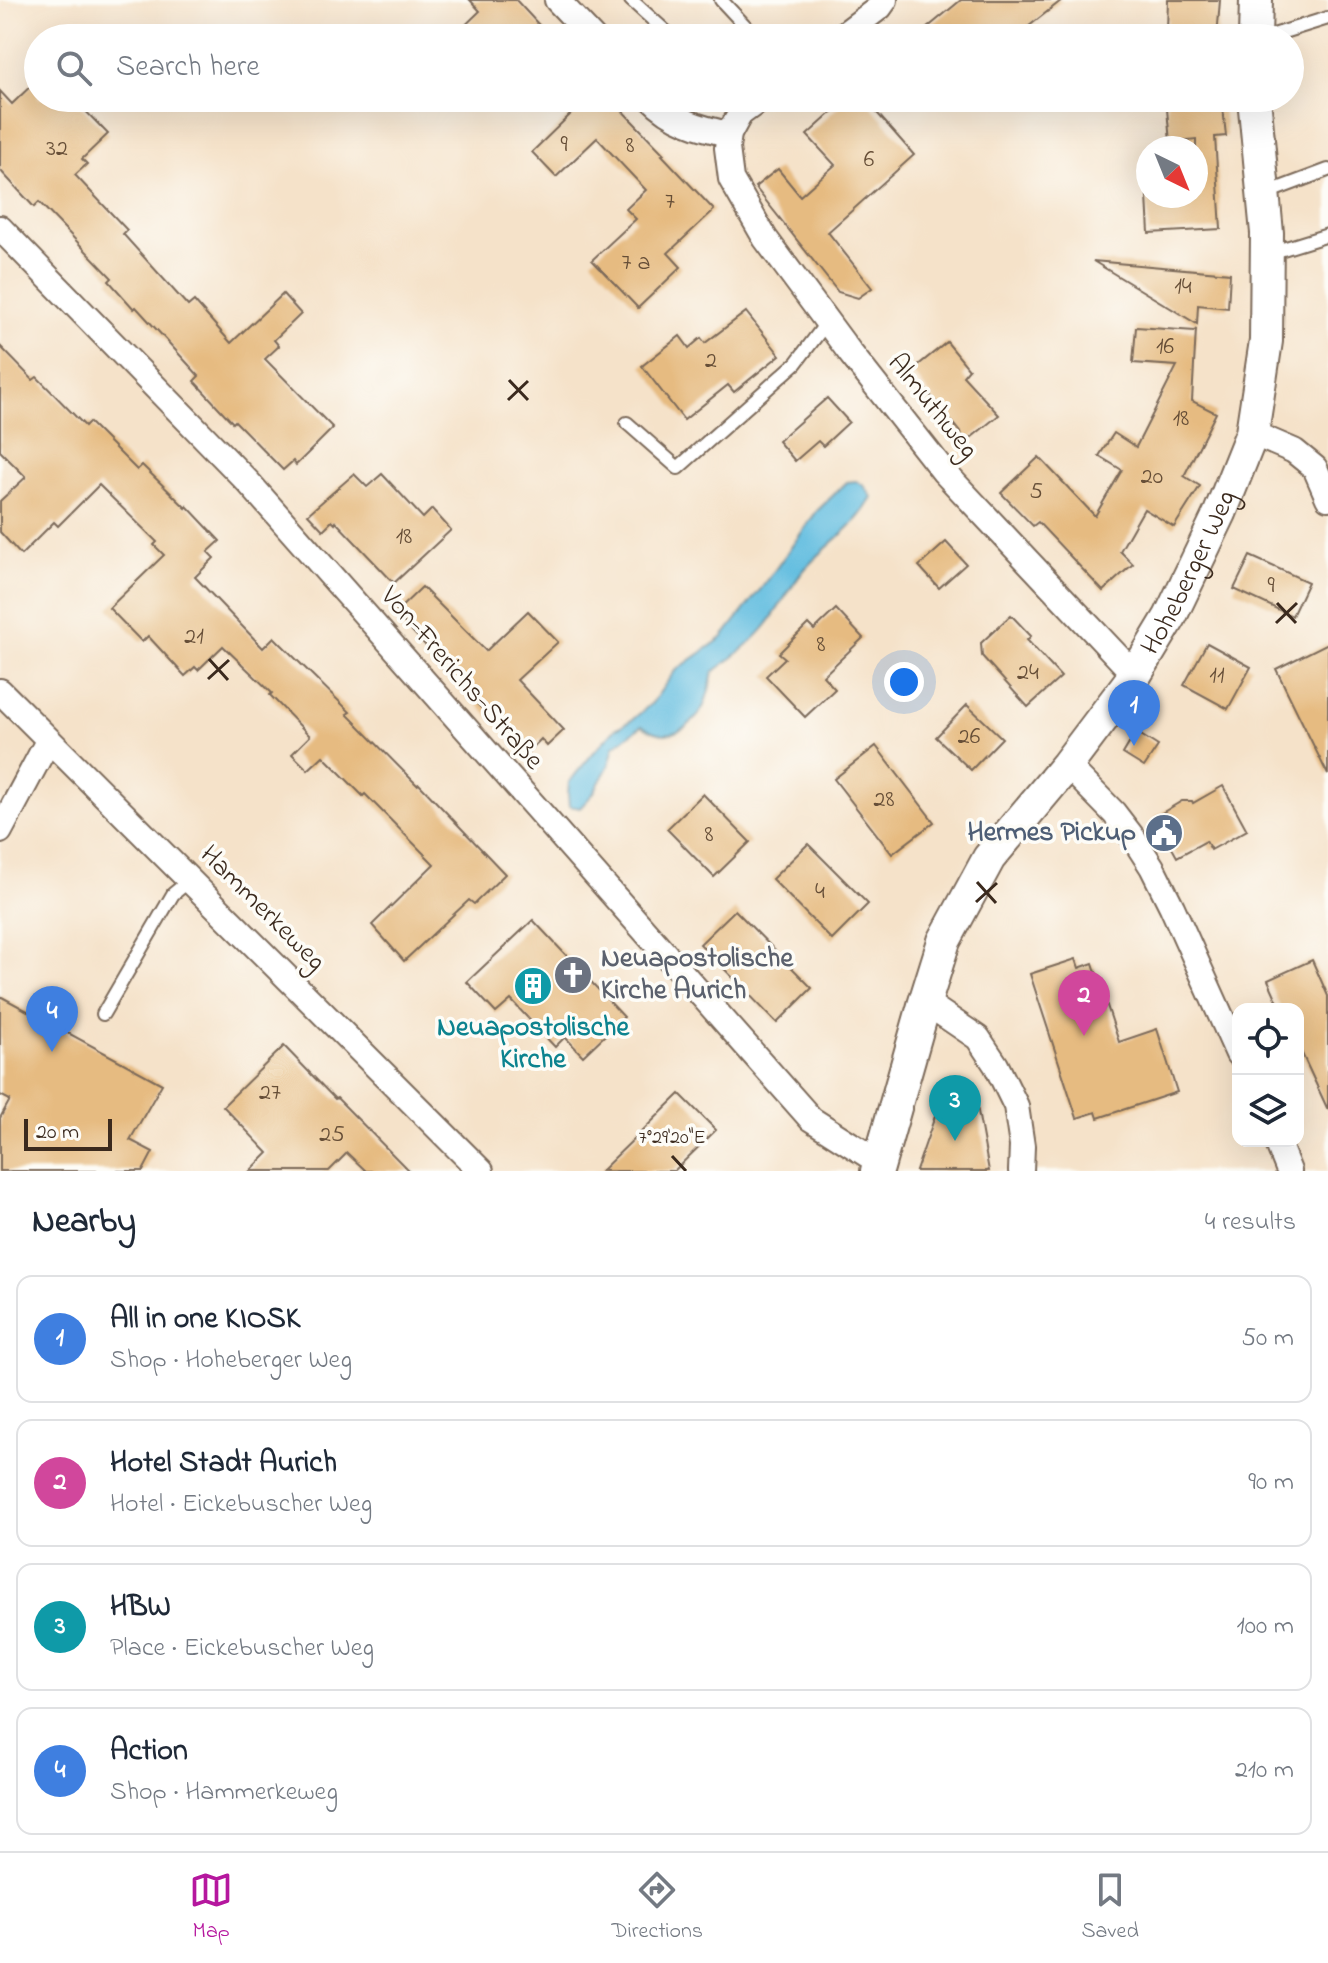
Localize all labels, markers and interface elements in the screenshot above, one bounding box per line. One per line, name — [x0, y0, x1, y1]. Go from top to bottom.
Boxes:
search box — [24, 24, 1304, 112]
icon: search — [52, 46, 96, 90]
text: Search here — [116, 46, 260, 90]
house number: 9 — [560, 128, 568, 163]
house number: 8 — [626, 129, 635, 164]
house number: 32 — [46, 132, 68, 167]
north arrow — [1136, 136, 1208, 208]
house number: 6 — [864, 143, 875, 178]
house number: 7 — [665, 185, 675, 220]
house number: 7 a — [622, 246, 650, 281]
house number: 14 — [1174, 270, 1192, 305]
house number: 16 — [1156, 330, 1175, 365]
house number: 2 — [705, 344, 717, 379]
street label: Almuthweg — [876, 345, 988, 469]
house number: 18 — [1173, 402, 1189, 437]
house number: 20 — [1141, 460, 1163, 495]
house number: 5 — [1029, 475, 1043, 510]
street label: Hoheberger Weg — [1131, 484, 1247, 663]
house number: 18 — [396, 520, 412, 555]
house number: 9 — [1267, 569, 1275, 604]
street label: Von-Frerichs-Straße — [369, 577, 553, 780]
house number: 21 — [184, 620, 204, 655]
house number: 8 — [817, 628, 826, 663]
house number: 24 — [1017, 656, 1039, 691]
house number: 11 — [1209, 659, 1225, 694]
your location — [884, 662, 924, 702]
pin: 1 — [1108, 680, 1160, 746]
house number: 26 — [958, 720, 981, 755]
house number: 28 — [874, 783, 894, 818]
public building icon: Hermes Pickup — [1143, 812, 1185, 854]
place label: Hermes Pickup — [968, 813, 1136, 854]
house number: 8 — [705, 818, 714, 853]
street label: Hammerkeweg — [189, 836, 335, 982]
house number: 4 — [815, 875, 825, 910]
place label: Neuapostolische Kirche Aurich — [601, 939, 794, 1012]
church icon: Neuapostolische Kirche Aurich — [552, 954, 594, 996]
building icon: Neuapostolische Kirche — [512, 965, 554, 1007]
pin: 2 — [1058, 970, 1110, 1036]
pin: 4 — [26, 986, 78, 1052]
map controls — [1232, 1003, 1304, 1147]
button: locate — [1232, 1003, 1304, 1075]
place label: Neuapostolische Kirche — [437, 1008, 630, 1081]
pin: 3 — [929, 1075, 981, 1141]
button: layers — [1232, 1075, 1304, 1147]
house number: 27 — [259, 1076, 281, 1111]
scale bar — [24, 1115, 112, 1151]
text: 20 m — [36, 1117, 79, 1149]
house number: 25 — [319, 1118, 345, 1153]
text: 7°29'20"E — [638, 1124, 706, 1153]
text: Nearby — [32, 1198, 136, 1248]
text: 4 results — [1205, 1204, 1296, 1242]
text: All in one KIOSK — [110, 1298, 300, 1342]
text: 1 — [56, 1320, 64, 1358]
text: 50 m — [1241, 1320, 1294, 1358]
text: Shop · Hoheberger Weg — [110, 1342, 352, 1380]
text: Hotel Stadt Aurich — [110, 1442, 337, 1486]
text: 2 — [54, 1464, 66, 1502]
text: 90 m — [1248, 1464, 1294, 1502]
text: Hotel · Eickebuscher Weg — [110, 1486, 372, 1524]
text: HBW — [110, 1586, 171, 1630]
text: 3 — [55, 1608, 65, 1646]
text: 100 m — [1237, 1608, 1294, 1646]
text: Place · Eickebuscher Weg — [110, 1630, 374, 1668]
text: Action — [110, 1730, 188, 1774]
text: 4 — [55, 1752, 65, 1790]
text: 210 m — [1235, 1752, 1294, 1790]
text: Shop · Hammerkeweg — [110, 1774, 338, 1812]
tab: Map — [189, 1868, 233, 1948]
tab: Directions — [612, 1868, 703, 1948]
tab: Saved — [1081, 1868, 1139, 1948]

